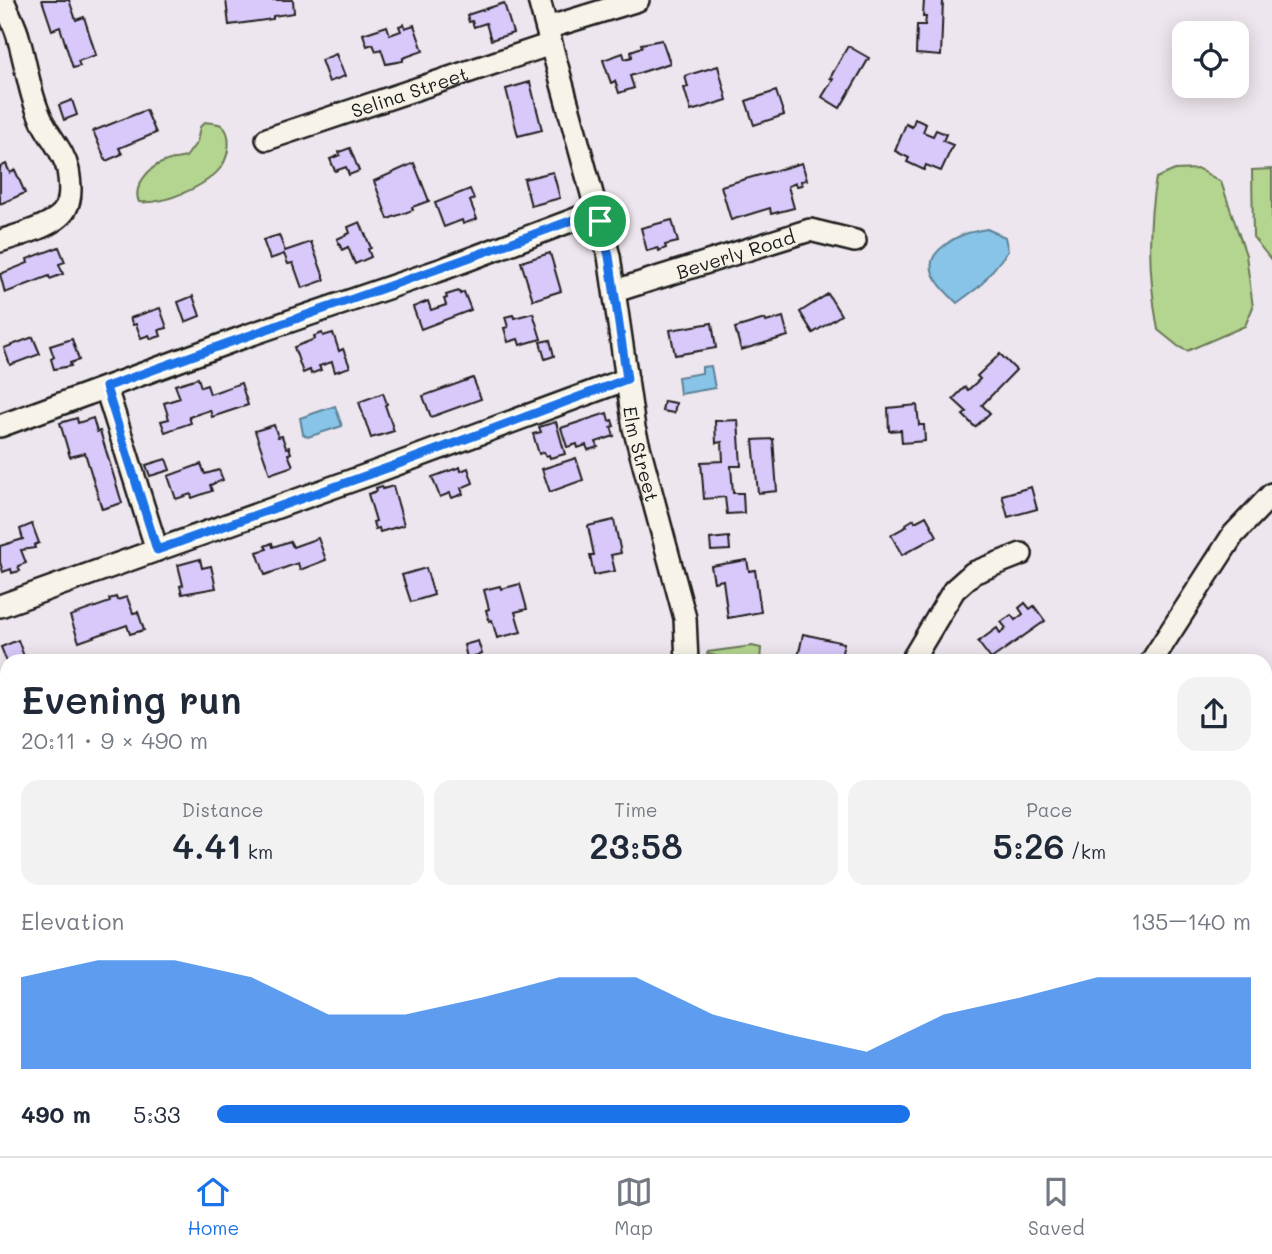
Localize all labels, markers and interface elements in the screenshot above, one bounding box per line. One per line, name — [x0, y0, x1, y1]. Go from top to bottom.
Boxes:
map controls — [1172, 21, 1249, 98]
button: locate — [1172, 21, 1249, 98]
street label: Selina Street — [347, 60, 471, 123]
pin — [570, 191, 630, 251]
icon: arrive — [581, 202, 619, 240]
street label: Beverly Road — [673, 223, 798, 284]
street label: Elm Street — [618, 404, 666, 504]
text: Evening run — [21, 674, 242, 724]
button: share — [1177, 677, 1251, 751]
text: 20:11 · 9 × 490 m — [21, 725, 208, 755]
text: Distance — [182, 797, 264, 822]
text: Time — [614, 797, 658, 822]
text: Pace — [1026, 797, 1073, 822]
text: 4.41 — [172, 822, 242, 868]
text: 23:58 — [589, 822, 683, 868]
text: 5:26 — [993, 822, 1065, 868]
text: km — [242, 839, 273, 864]
text: /km — [1065, 839, 1106, 864]
text: Elevation — [21, 906, 124, 936]
text: 135–140 m — [1131, 906, 1251, 936]
text: 490 m — [21, 1099, 91, 1129]
text: 5:33 — [133, 1099, 181, 1129]
tab: Home — [188, 1173, 239, 1240]
tab: Map — [614, 1173, 653, 1240]
tab: Saved — [1028, 1173, 1084, 1240]

